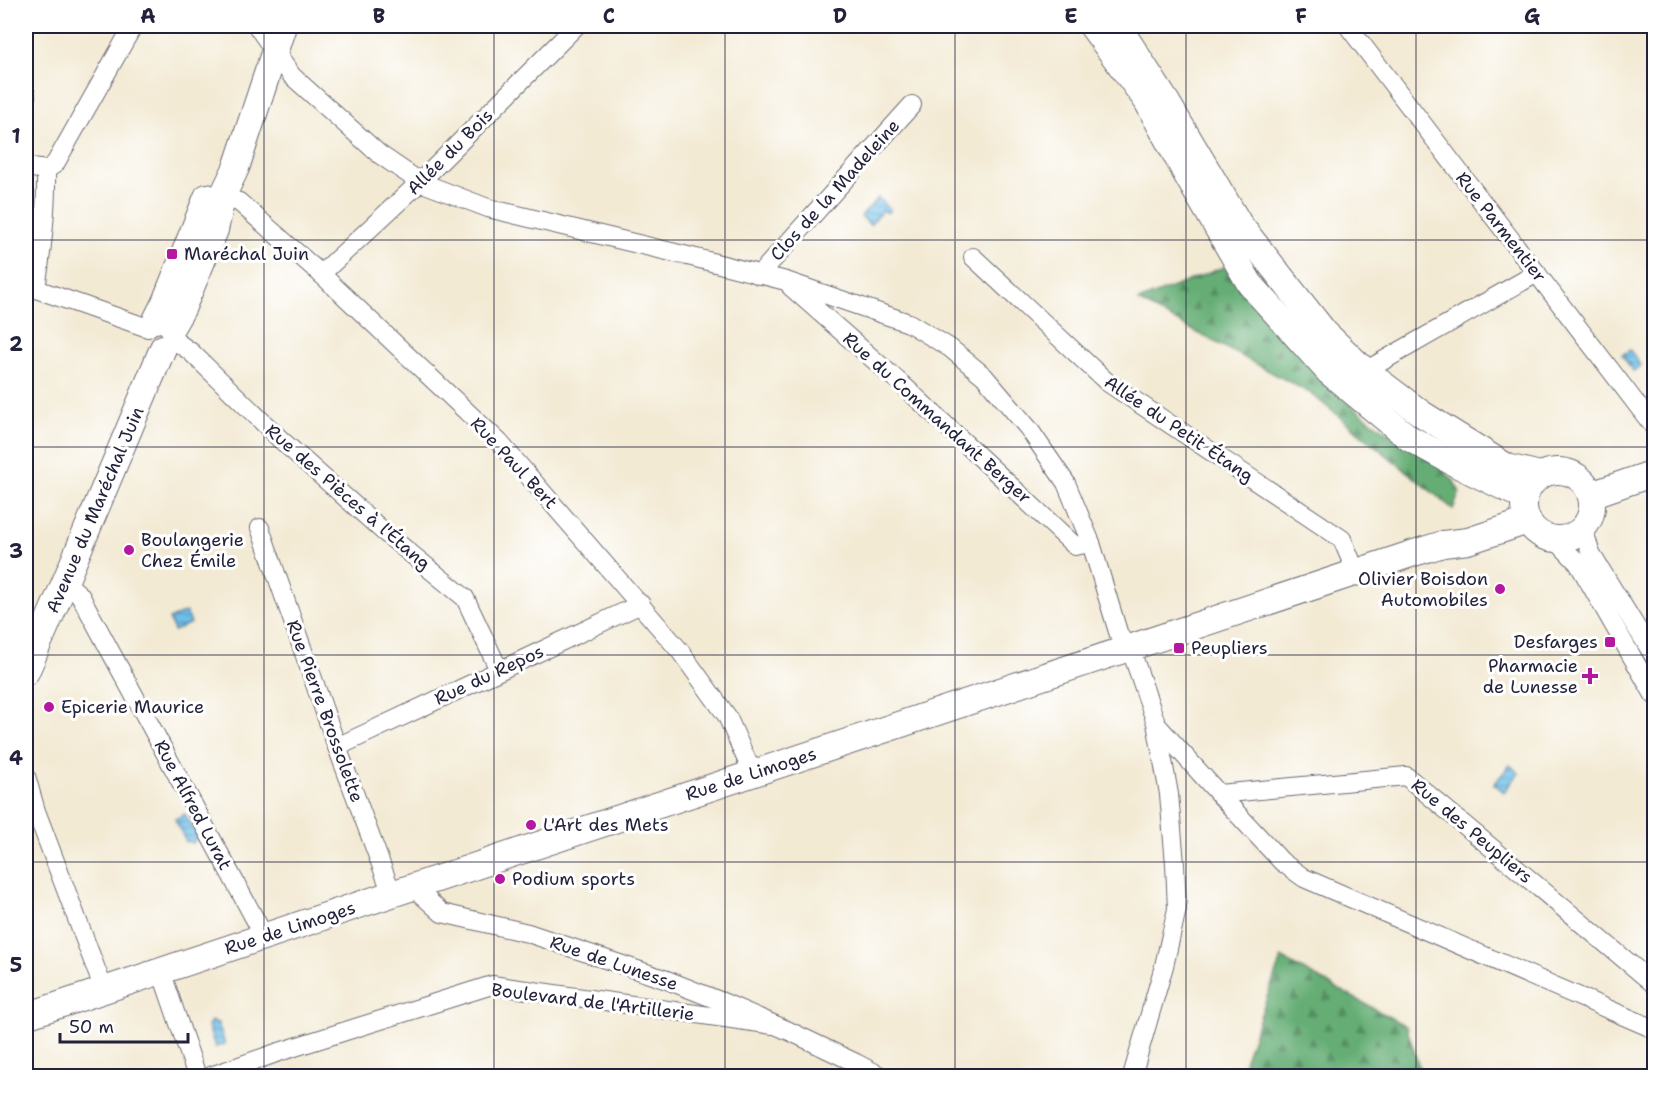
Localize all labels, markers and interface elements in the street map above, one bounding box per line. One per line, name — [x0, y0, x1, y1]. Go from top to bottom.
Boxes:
text: A — [140, 3, 156, 29]
text: B — [373, 3, 385, 29]
text: C — [603, 3, 615, 29]
text: D — [833, 3, 847, 29]
text: E — [1064, 3, 1078, 29]
text: F — [1295, 3, 1307, 29]
text: G — [1524, 3, 1540, 29]
street label: Allée du Bois — [402, 104, 498, 200]
street label: Clos de la Madeleine — [765, 114, 905, 266]
text: 1 — [11, 123, 21, 149]
street label: Rue Parmentier — [1450, 167, 1552, 287]
place label: Maréchal Juin — [184, 242, 309, 266]
marker: Maréchal Juin — [165, 247, 179, 261]
street label: Rue du Commandant Berger — [838, 327, 1036, 509]
text: 2 — [9, 331, 23, 357]
street label: Allée du Petit Étang — [1100, 370, 1258, 488]
street label: Avenue du Maréchal Juin — [41, 403, 149, 617]
street label: Rue Paul Bert — [465, 412, 563, 514]
street label: Rue des Pièces à l'Étang — [260, 419, 436, 575]
place label: Boulangerie Chez Émile — [141, 528, 244, 573]
text: 3 — [9, 538, 23, 564]
marker: Boulangerie Chez Émile — [122, 543, 136, 557]
place label: Olivier Boisdon Automobiles — [1358, 567, 1488, 612]
marker: Olivier Boisdon Automobiles — [1493, 582, 1507, 596]
street label: Rue Pierre Brossolette — [281, 616, 369, 806]
place label: Desfarges — [1514, 630, 1598, 654]
marker: Desfarges — [1603, 635, 1617, 649]
place label: Peupliers — [1191, 636, 1268, 660]
street label: Rue du Repos — [430, 639, 548, 711]
marker: Peupliers — [1172, 641, 1186, 655]
place label: Pharmacie de Lunesse — [1483, 654, 1578, 699]
marker: Pharmacie de Lunesse — [1583, 669, 1597, 683]
place label: Epicerie Maurice — [61, 695, 204, 719]
marker: Epicerie Maurice — [42, 700, 56, 714]
street label: Rue Alfred Lurat — [149, 736, 237, 874]
street label: Rue de Limoges — [682, 741, 820, 807]
text: 4 — [9, 745, 23, 771]
street label: Rue des Peupliers — [1406, 773, 1538, 889]
place label: L'Art des Mets — [543, 813, 669, 837]
marker: L'Art des Mets — [524, 818, 538, 832]
place label: Podium sports — [512, 867, 635, 891]
marker: Podium sports — [493, 872, 507, 886]
street label: Rue de Limoges — [221, 895, 359, 961]
street label: Rue de Lunesse — [547, 930, 681, 996]
text: 5 — [10, 952, 22, 978]
street label: Boulevard de l'Artillerie — [490, 978, 696, 1026]
scale bar — [60, 1006, 188, 1044]
text: 50 m — [69, 1015, 114, 1039]

